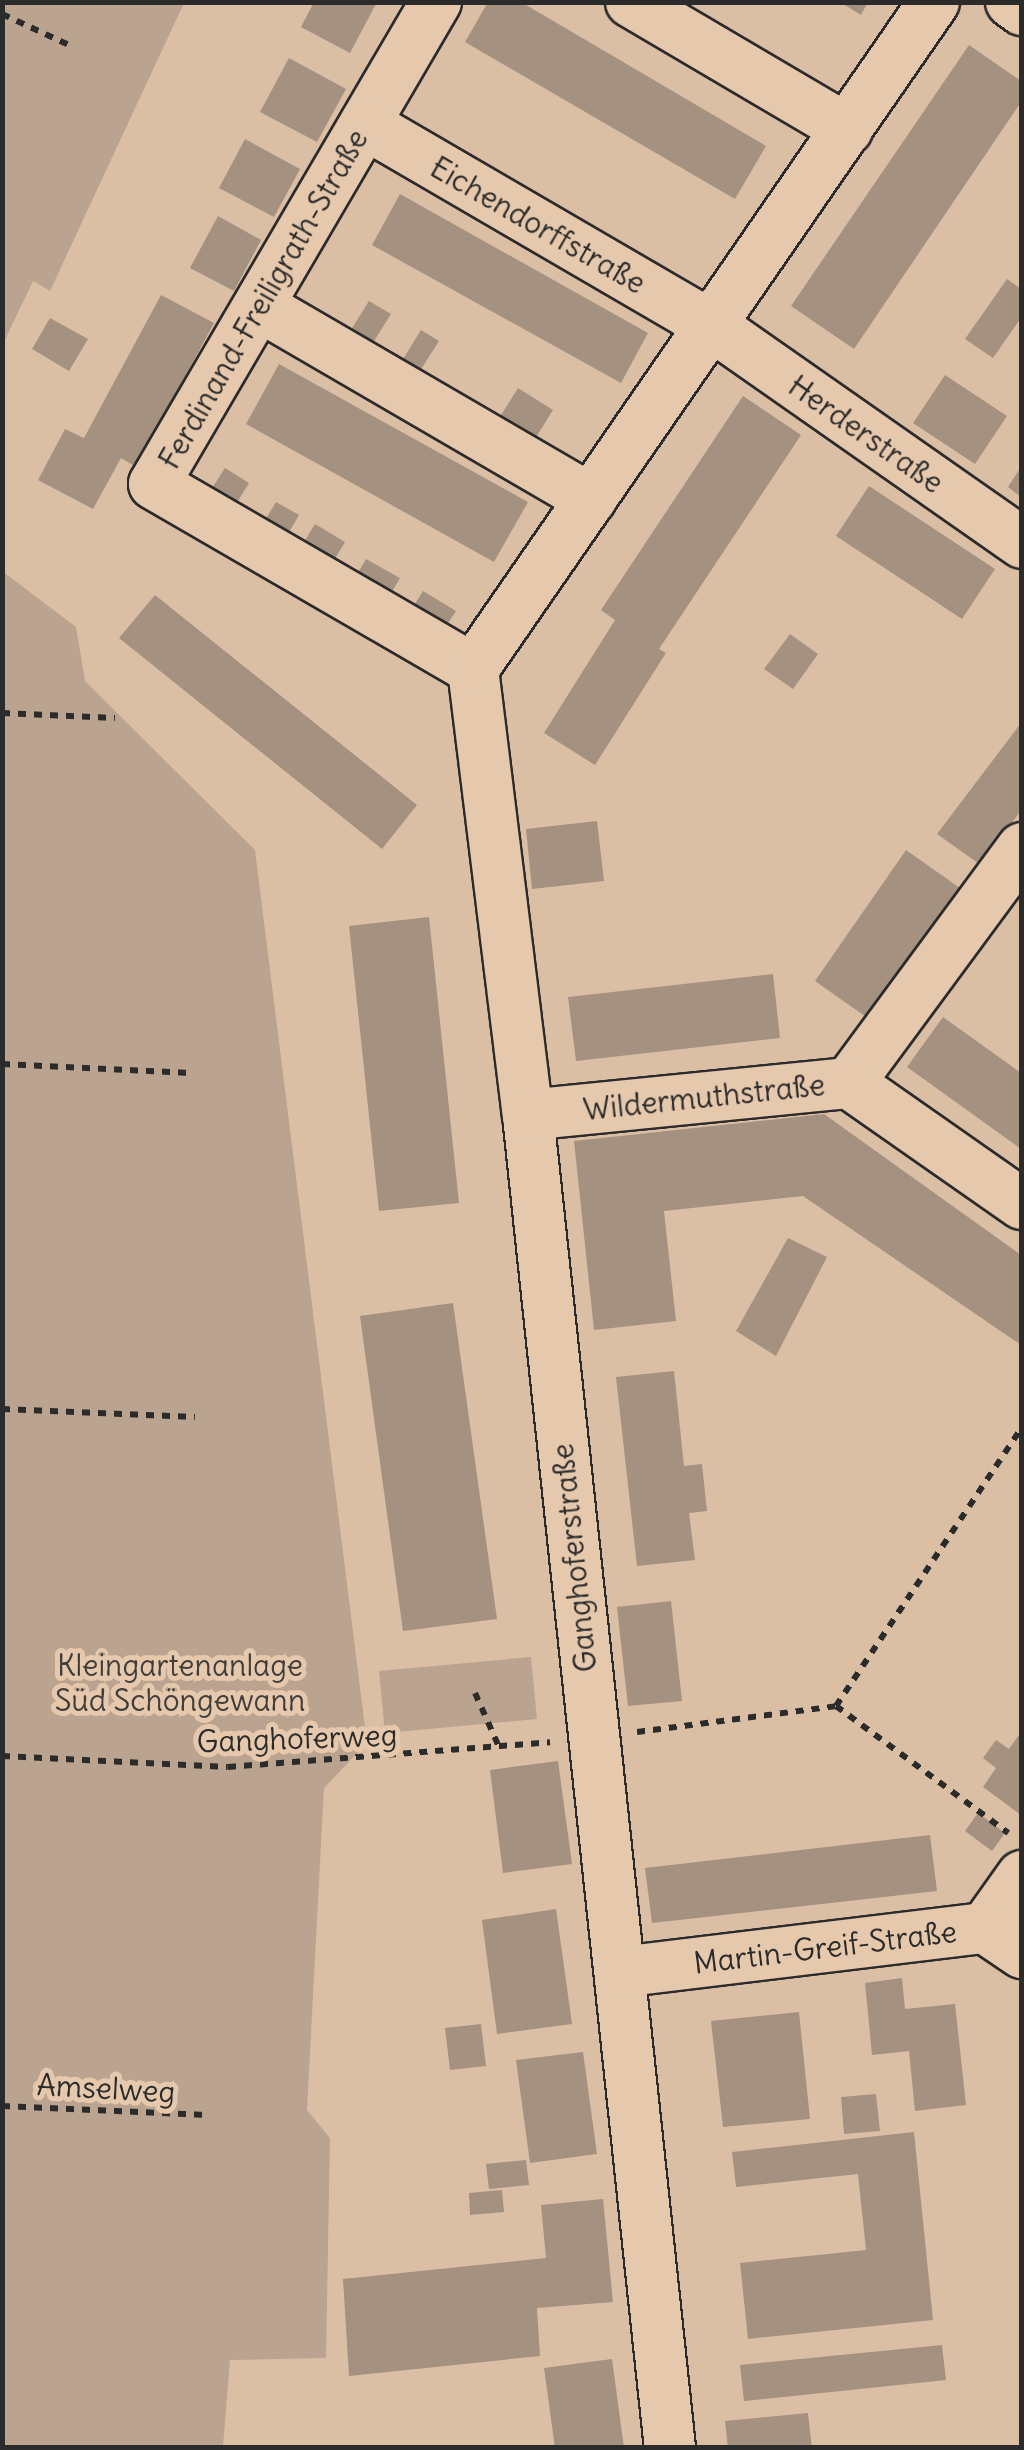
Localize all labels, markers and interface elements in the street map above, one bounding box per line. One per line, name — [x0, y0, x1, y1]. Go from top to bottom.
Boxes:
street label: Ferdinand-Freiligrath-Straße — [151, 123, 375, 475]
street label: Eichendorffstraße — [424, 149, 652, 301]
street label: Herderstraße — [782, 367, 950, 501]
street label: Wildermuthstraße — [581, 1066, 827, 1128]
street label: Ganghoferstraße — [544, 1442, 604, 1674]
park label: Kleingartenanlage Süd Schöngewann — [55, 1647, 305, 1718]
street label: Ganghoferweg — [196, 1717, 398, 1759]
street label: Martin-Greif-Straße — [691, 1913, 959, 1981]
street label: Amselweg — [36, 2066, 176, 2110]

